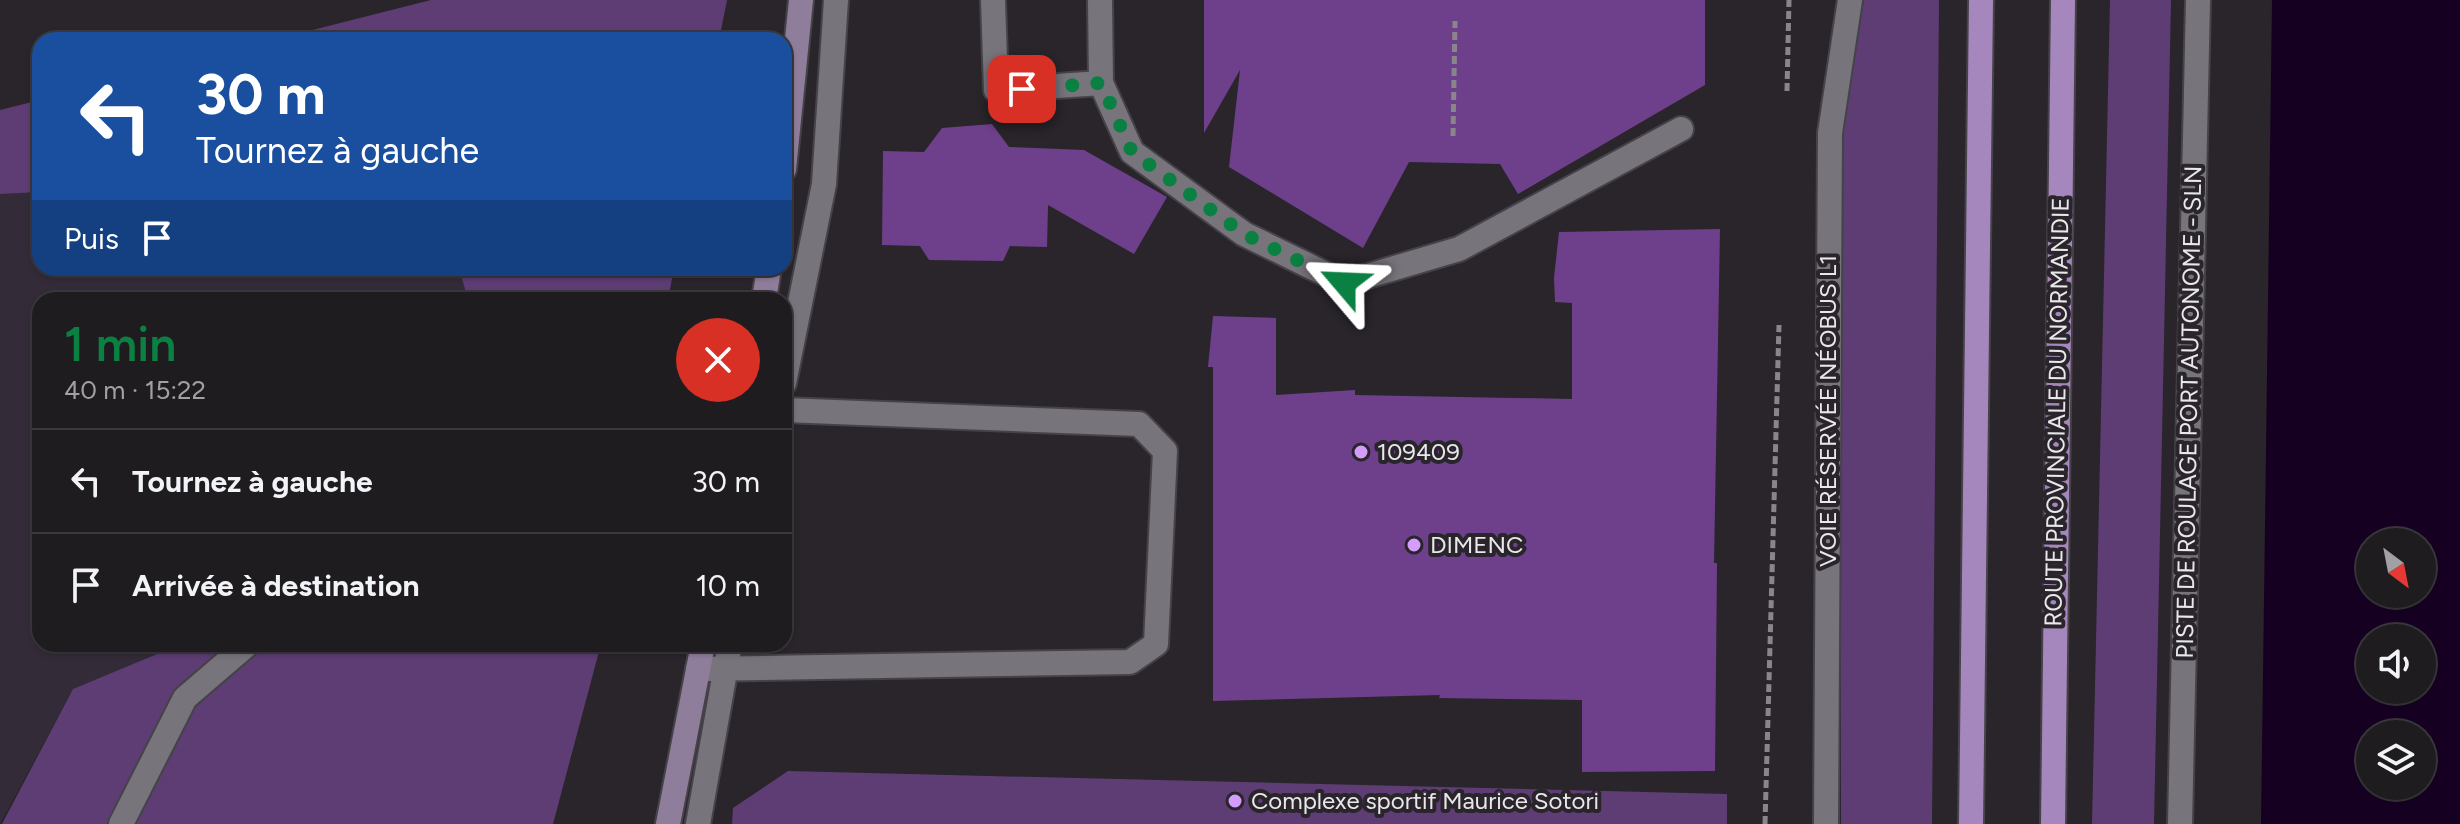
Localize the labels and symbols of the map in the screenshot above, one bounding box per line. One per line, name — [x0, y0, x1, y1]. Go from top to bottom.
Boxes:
pin — [988, 55, 1056, 123]
street label: PISTE DE ROULAGE PORT AUTONOME - SLN — [2170, 165, 2207, 659]
street label: ROUTE PROVINCIALE DU NORMANDIE — [2038, 197, 2075, 627]
position arrow — [1302, 241, 1386, 325]
street label: VOIE RÉSERVÉE NÉOBUS L1 — [1813, 255, 1842, 567]
place label: 109409 — [1377, 437, 1460, 466]
marker: 109409 — [1352, 443, 1370, 461]
north arrow — [2356, 528, 2436, 608]
place label: DIMENC — [1430, 530, 1523, 559]
marker: DIMENC — [1405, 536, 1423, 554]
place label: Complexe sportif Maurice Sotori — [1251, 786, 1599, 815]
marker: Complexe sportif Maurice Sotori — [1226, 792, 1244, 810]

